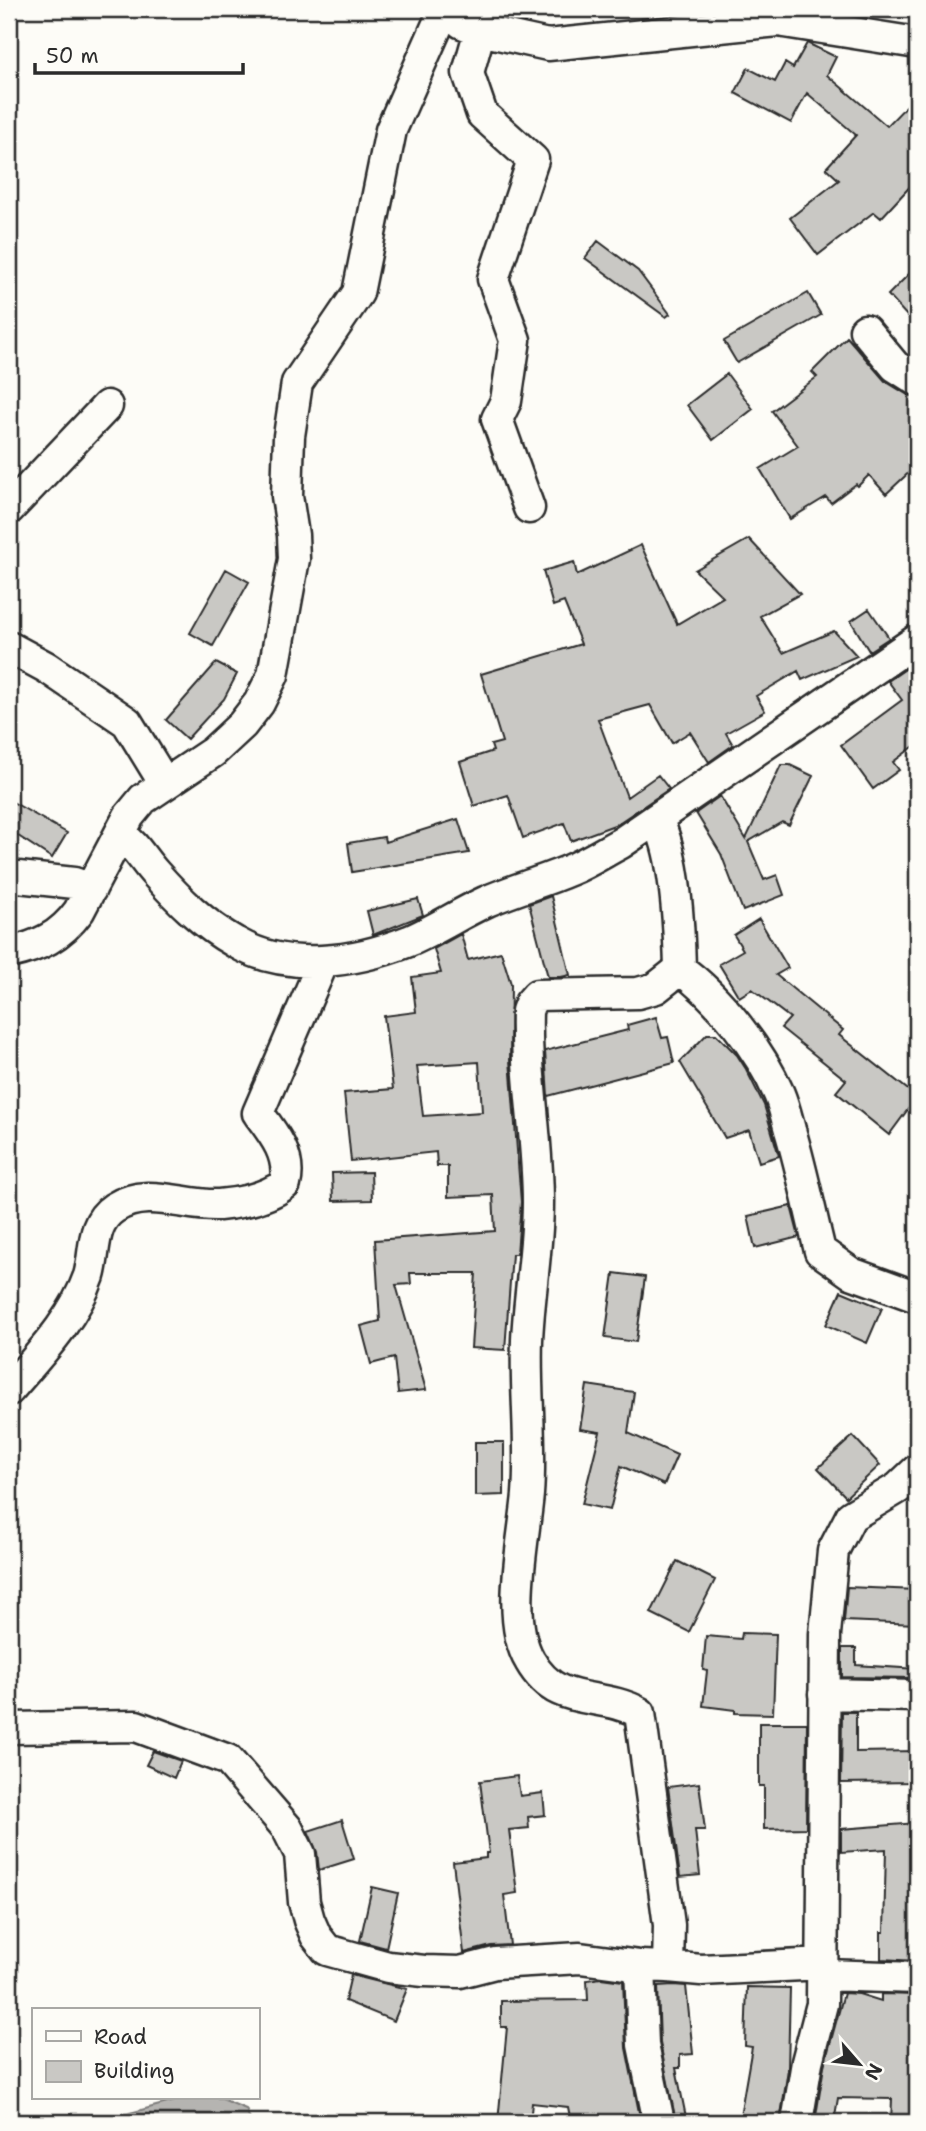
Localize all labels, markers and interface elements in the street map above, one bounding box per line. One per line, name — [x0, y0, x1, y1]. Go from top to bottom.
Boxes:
scale bar — [35, 32, 243, 76]
text: 50 m — [46, 42, 99, 70]
legend — [32, 2008, 259, 2100]
text: Road — [94, 2023, 147, 2051]
north arrow — [824, 2030, 894, 2100]
text: Building — [94, 2057, 174, 2085]
text: N — [859, 2059, 888, 2084]

